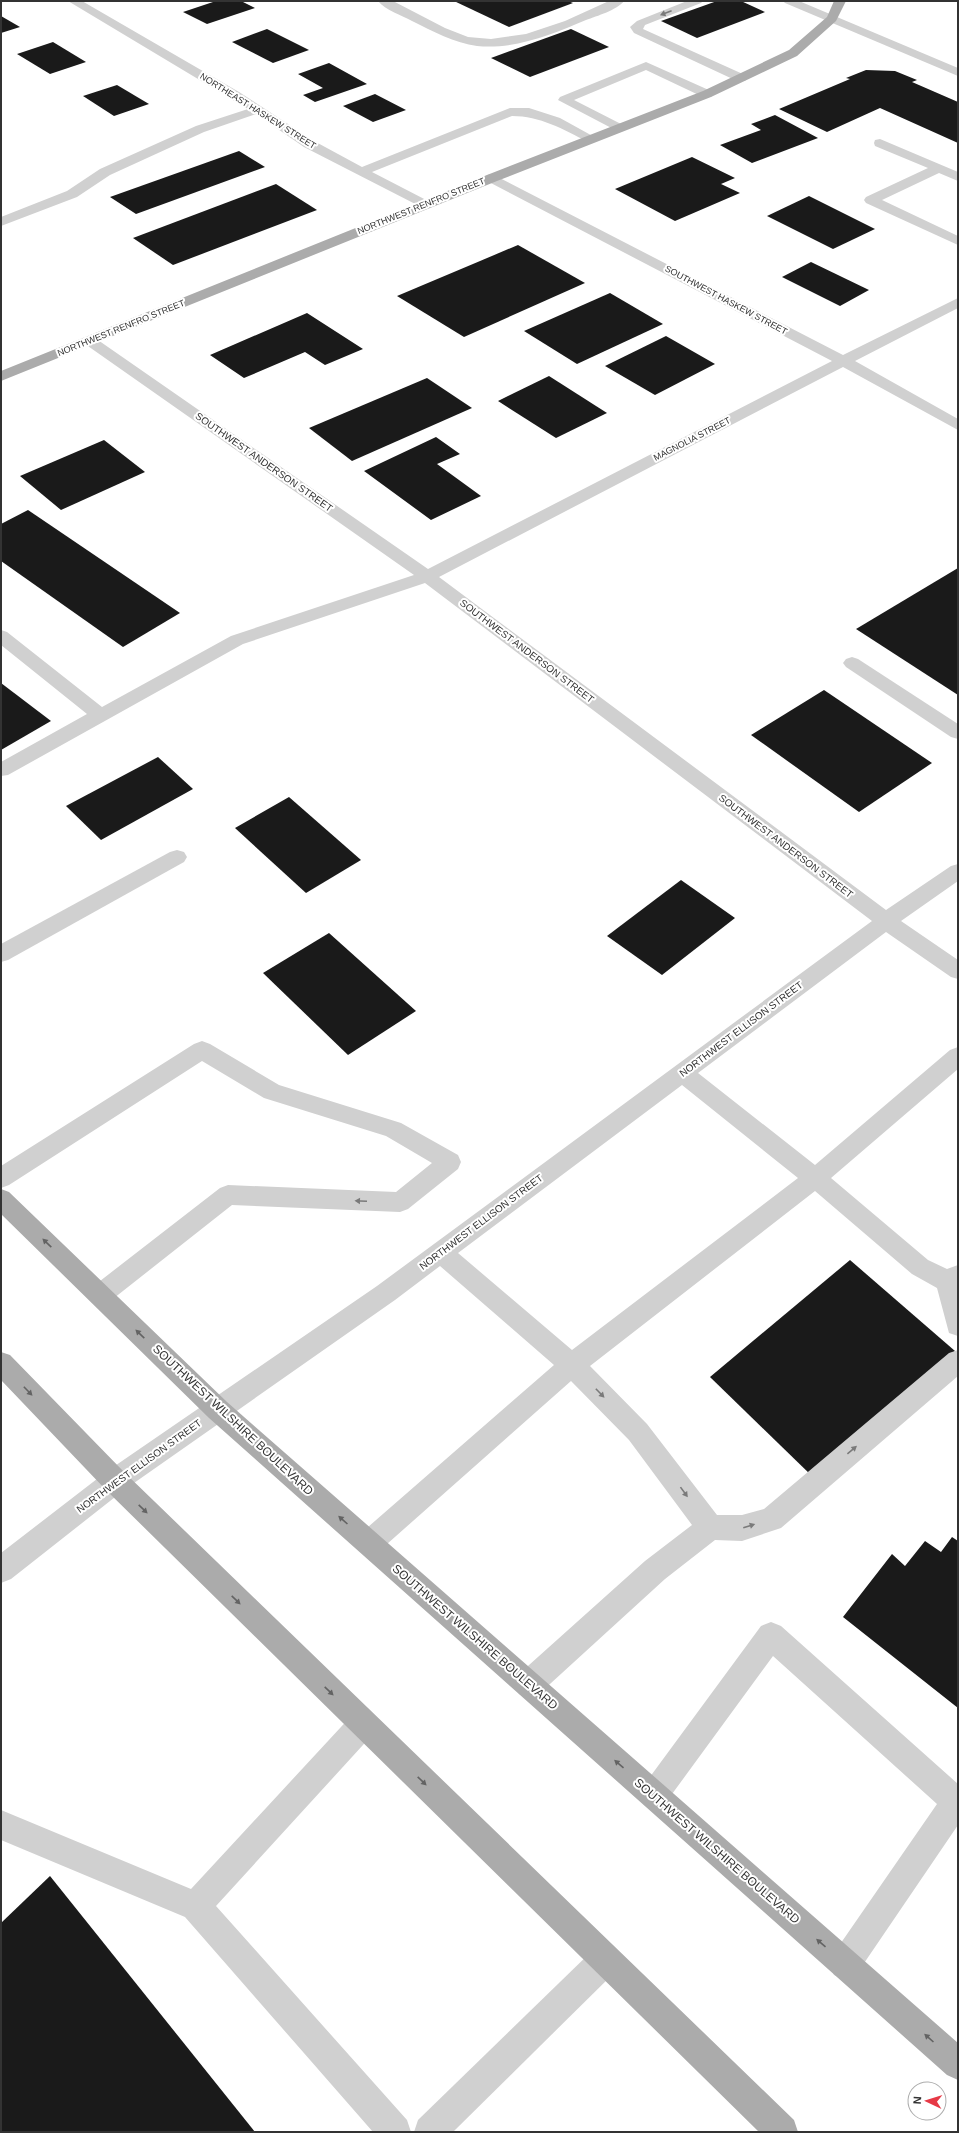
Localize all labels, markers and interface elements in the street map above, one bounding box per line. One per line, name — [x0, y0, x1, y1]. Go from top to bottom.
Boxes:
one-way arrow — [660, 11, 672, 17]
street label: NORTHEAST HASKEW STREET — [198, 71, 318, 151]
street label: NORTHWEST RENFRO STREET — [356, 176, 486, 236]
street label: SOUTHWEST HASKEW STREET — [663, 263, 789, 337]
street label: NORTHWEST RENFRO STREET — [56, 298, 186, 358]
street label: SOUTHWEST ANDERSON STREET — [193, 410, 335, 514]
street label: MAGNOLIA STREET — [652, 415, 733, 463]
street label: SOUTHWEST ANDERSON STREET — [458, 597, 596, 705]
street label: SOUTHWEST ANDERSON STREET — [717, 792, 855, 900]
street label: NORTHWEST ELLISON STREET — [677, 979, 805, 1079]
street label: NORTHWEST ELLISON STREET — [417, 1172, 545, 1272]
one-way arrow — [355, 1197, 367, 1204]
one-way arrow — [42, 1239, 52, 1248]
one-way arrow — [135, 1329, 145, 1339]
street label: SOUTHWEST WILSHIRE BOULEVARD — [150, 1342, 316, 1498]
one-way arrow — [23, 1386, 33, 1396]
one-way arrow — [595, 1388, 604, 1398]
street label: NORTHWEST ELLISON STREET — [75, 1417, 203, 1515]
one-way arrow — [847, 1446, 858, 1455]
one-way arrow — [680, 1486, 688, 1497]
one-way arrow — [138, 1504, 148, 1514]
one-way arrow — [338, 1515, 348, 1525]
one-way arrow — [743, 1523, 755, 1529]
street label: SOUTHWEST WILSHIRE BOULEVARD — [390, 1561, 561, 1713]
one-way arrow — [231, 1595, 241, 1605]
one-way arrow — [324, 1686, 334, 1695]
one-way arrow — [613, 1759, 624, 1768]
street label: SOUTHWEST WILSHIRE BOULEVARD — [632, 1775, 803, 1927]
one-way arrow — [417, 1777, 427, 1786]
one-way arrow — [816, 1938, 826, 1947]
one-way arrow — [924, 2033, 934, 2043]
north arrow — [907, 2081, 947, 2121]
text: N — [911, 2096, 923, 2105]

